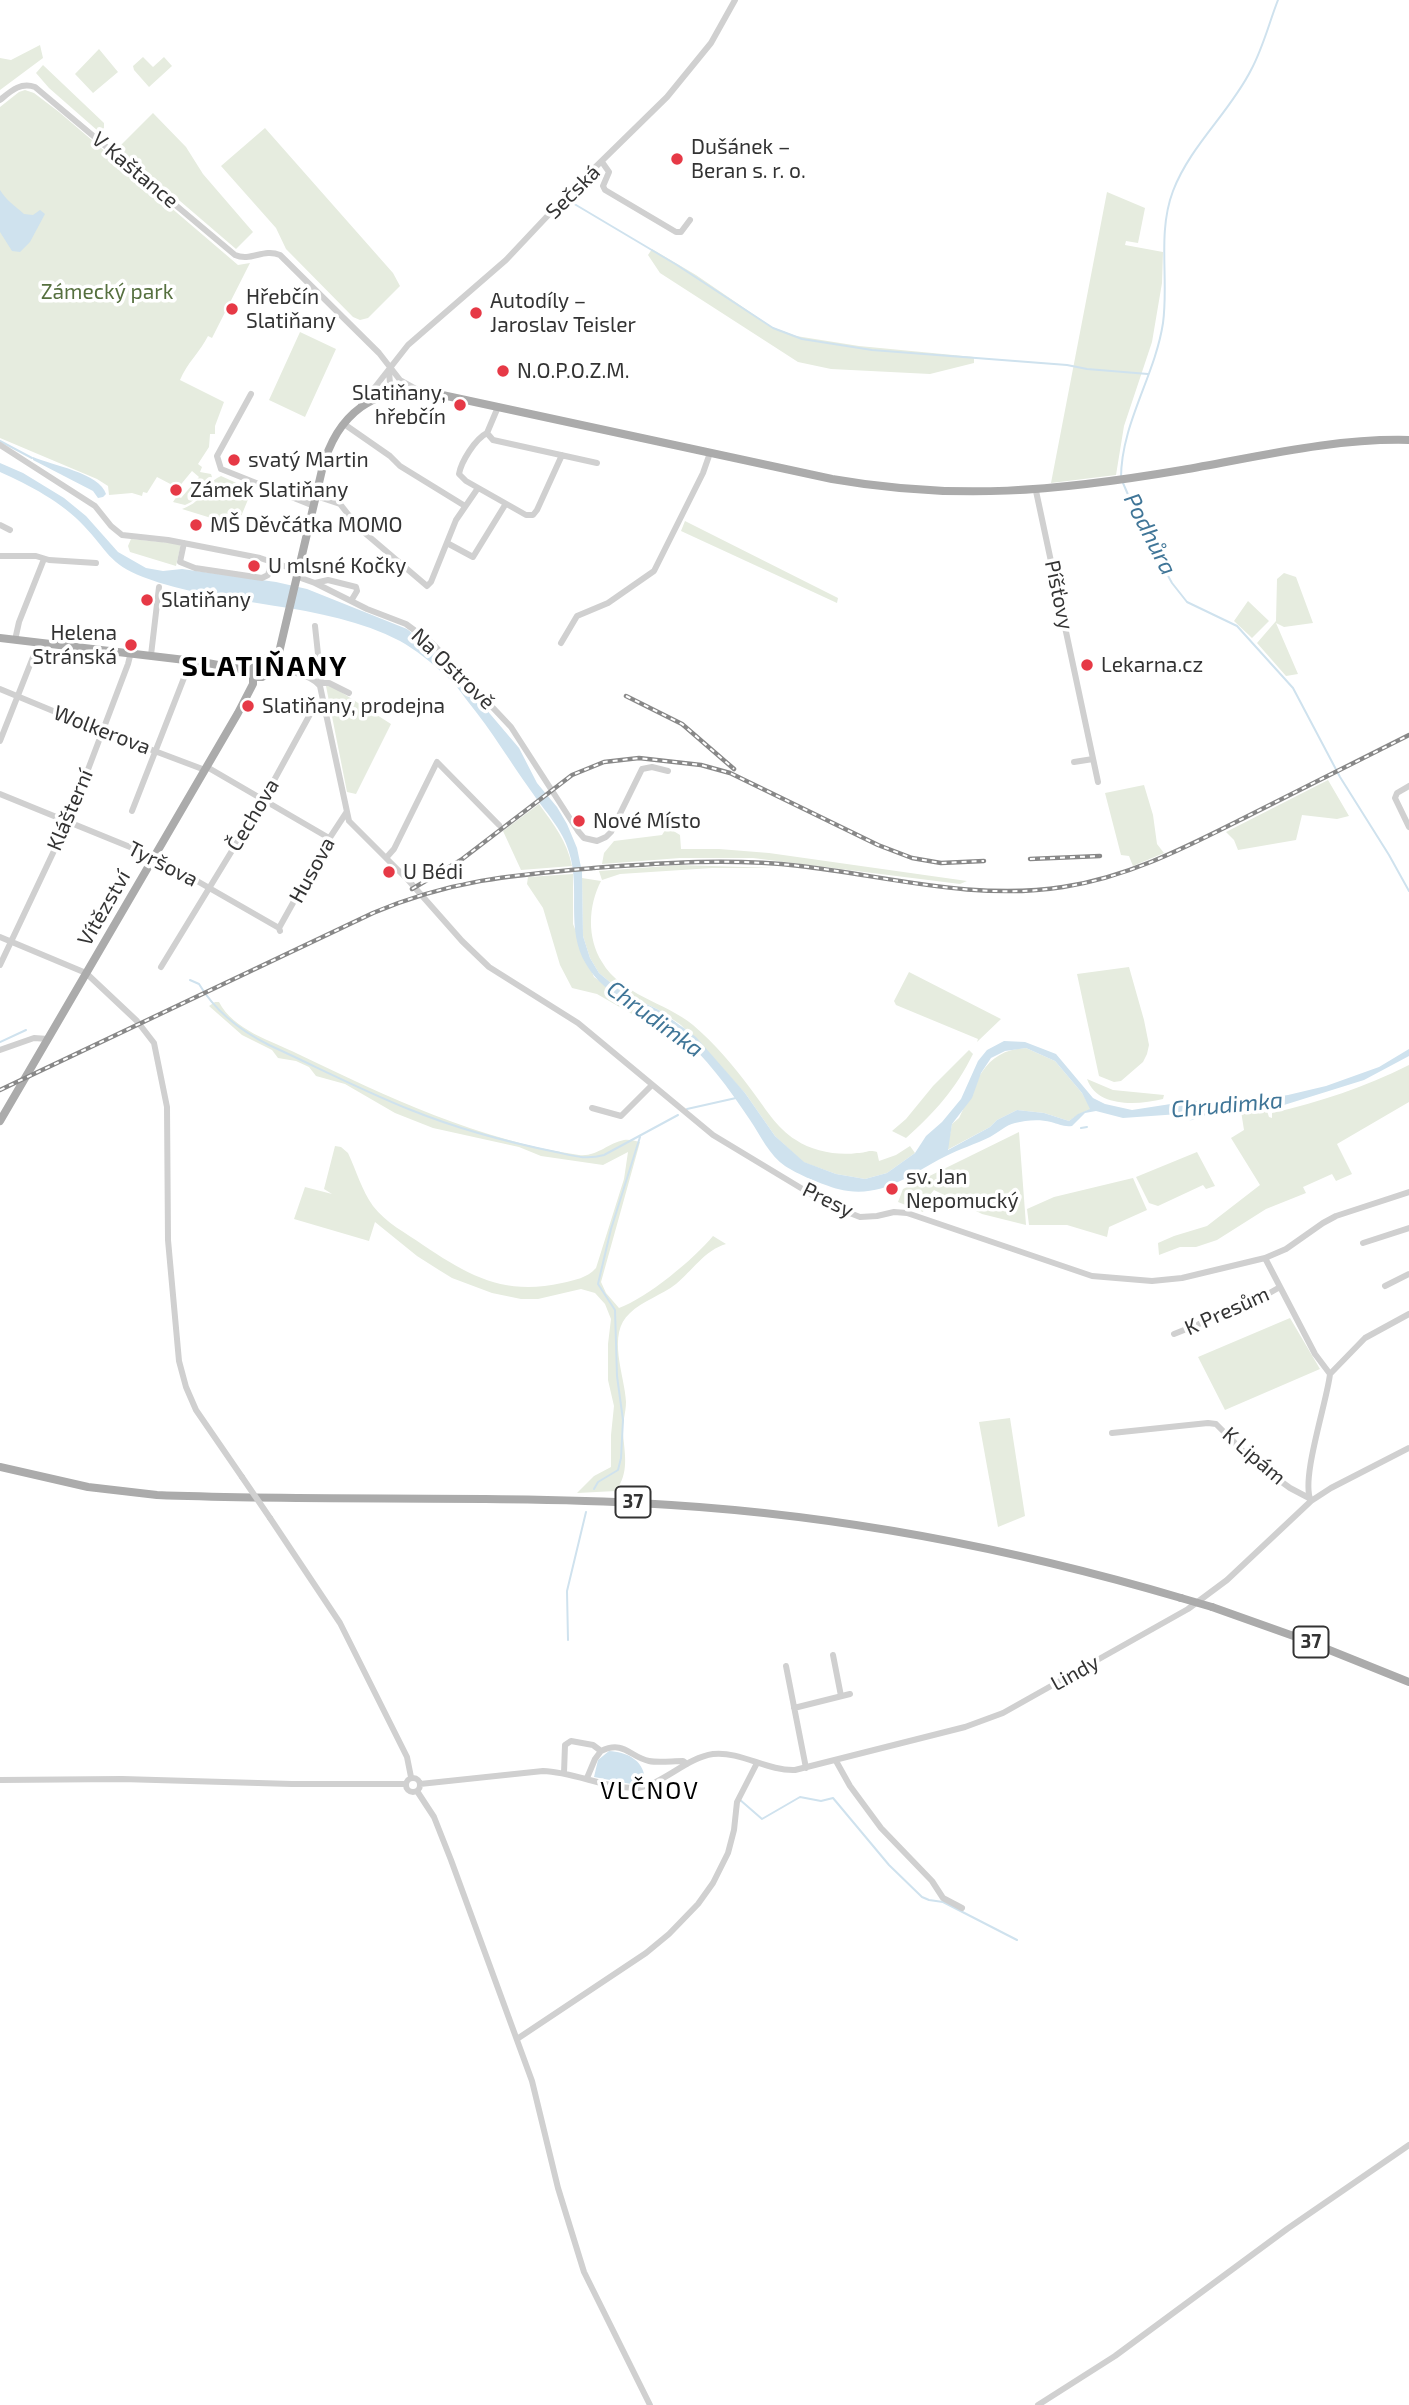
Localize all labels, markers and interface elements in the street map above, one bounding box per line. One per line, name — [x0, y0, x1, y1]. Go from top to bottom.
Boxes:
street label: V Kaštance — [87, 127, 183, 213]
place label: Dušánek – Beran s. r. o. — [691, 134, 806, 184]
marker: Dušánek – Beran s. r. o. — [669, 151, 685, 167]
street label: Sečská — [541, 160, 605, 224]
park label: Zámecký park — [41, 279, 173, 305]
place label: Hřebčín Slatiňany — [246, 284, 336, 334]
place label: Autodíly – Jaroslav Teisler — [490, 288, 636, 338]
marker: Hřebčín Slatiňany — [224, 301, 240, 317]
marker: Autodíly – Jaroslav Teisler — [468, 305, 484, 321]
place label: N.O.P.O.Z.M. — [517, 358, 630, 384]
marker: N.O.P.O.Z.M. — [495, 363, 511, 379]
place label: Slatiňany, hřebčín — [352, 380, 446, 430]
marker: Slatiňany, hřebčín — [452, 397, 468, 413]
place label: svatý Martin — [248, 447, 369, 473]
marker: svatý Martin — [226, 452, 242, 468]
place label: Zámek Slatiňany — [190, 477, 348, 503]
marker: Zámek Slatiňany — [168, 482, 184, 498]
water label: Podhůra — [1118, 488, 1182, 580]
place label: MŠ Děvčátka MOMO — [210, 512, 403, 538]
marker: MŠ Děvčátka MOMO — [188, 517, 204, 533]
place label: U mlsné Kočky — [268, 553, 406, 579]
marker: U mlsné Kočky — [246, 558, 262, 574]
street label: Píšťovy — [1039, 558, 1079, 632]
place label: Slatiňany — [161, 587, 251, 613]
marker: Slatiňany — [139, 592, 155, 608]
place label: Helena Stránská — [32, 620, 117, 670]
street label: Na Ostrově — [406, 623, 500, 715]
marker: Helena Stránská — [123, 637, 139, 653]
district label: SLATIŇANY — [183, 650, 347, 684]
place label: Lekarna.cz — [1101, 652, 1203, 678]
marker: Lekarna.cz — [1079, 657, 1095, 673]
place label: Slatiňany, prodejna — [262, 693, 445, 719]
marker: Slatiňany, prodejna — [240, 698, 256, 714]
street label: Wolkerova — [50, 700, 154, 760]
street label: Klášterní — [42, 766, 98, 854]
street label: Čechova — [222, 774, 284, 856]
place label: Nové Místo — [593, 808, 701, 834]
marker: Nové Místo — [571, 813, 587, 829]
street label: Husova — [284, 833, 340, 907]
street label: Tyršova — [124, 836, 202, 892]
place label: U Bédi — [403, 859, 463, 885]
marker: U Bédi — [381, 864, 397, 880]
street label: Vítězství — [72, 866, 136, 950]
water label: Chrudimka — [601, 975, 709, 1063]
water label: Chrudimka — [1170, 1086, 1284, 1124]
place label: sv. Jan Nepomucký — [906, 1164, 1019, 1214]
street label: Presy — [798, 1177, 858, 1223]
marker: sv. Jan Nepomucký — [884, 1181, 900, 1197]
street label: K Presům — [1181, 1281, 1273, 1341]
street label: K Lipám — [1217, 1422, 1291, 1490]
road number: 37 — [616, 1486, 650, 1518]
road number: 37 — [1294, 1626, 1328, 1658]
street label: Lindy — [1046, 1650, 1104, 1696]
district label: VLČNOV — [601, 1777, 699, 1805]

